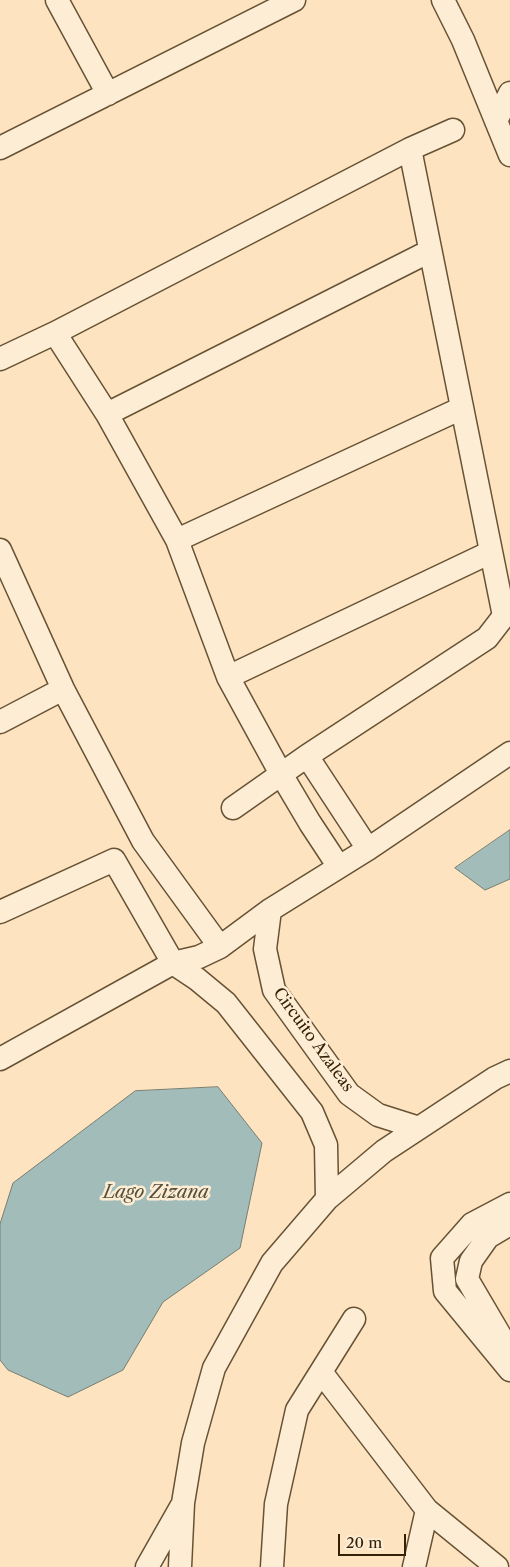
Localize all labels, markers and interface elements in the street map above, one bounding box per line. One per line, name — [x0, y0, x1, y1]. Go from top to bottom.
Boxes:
street label: Circuito Azaleas — [269, 984, 357, 1096]
water label: Lago Zizana — [103, 1182, 209, 1204]
scale bar — [340, 1524, 408, 1556]
text: 20 m — [346, 1533, 382, 1552]

